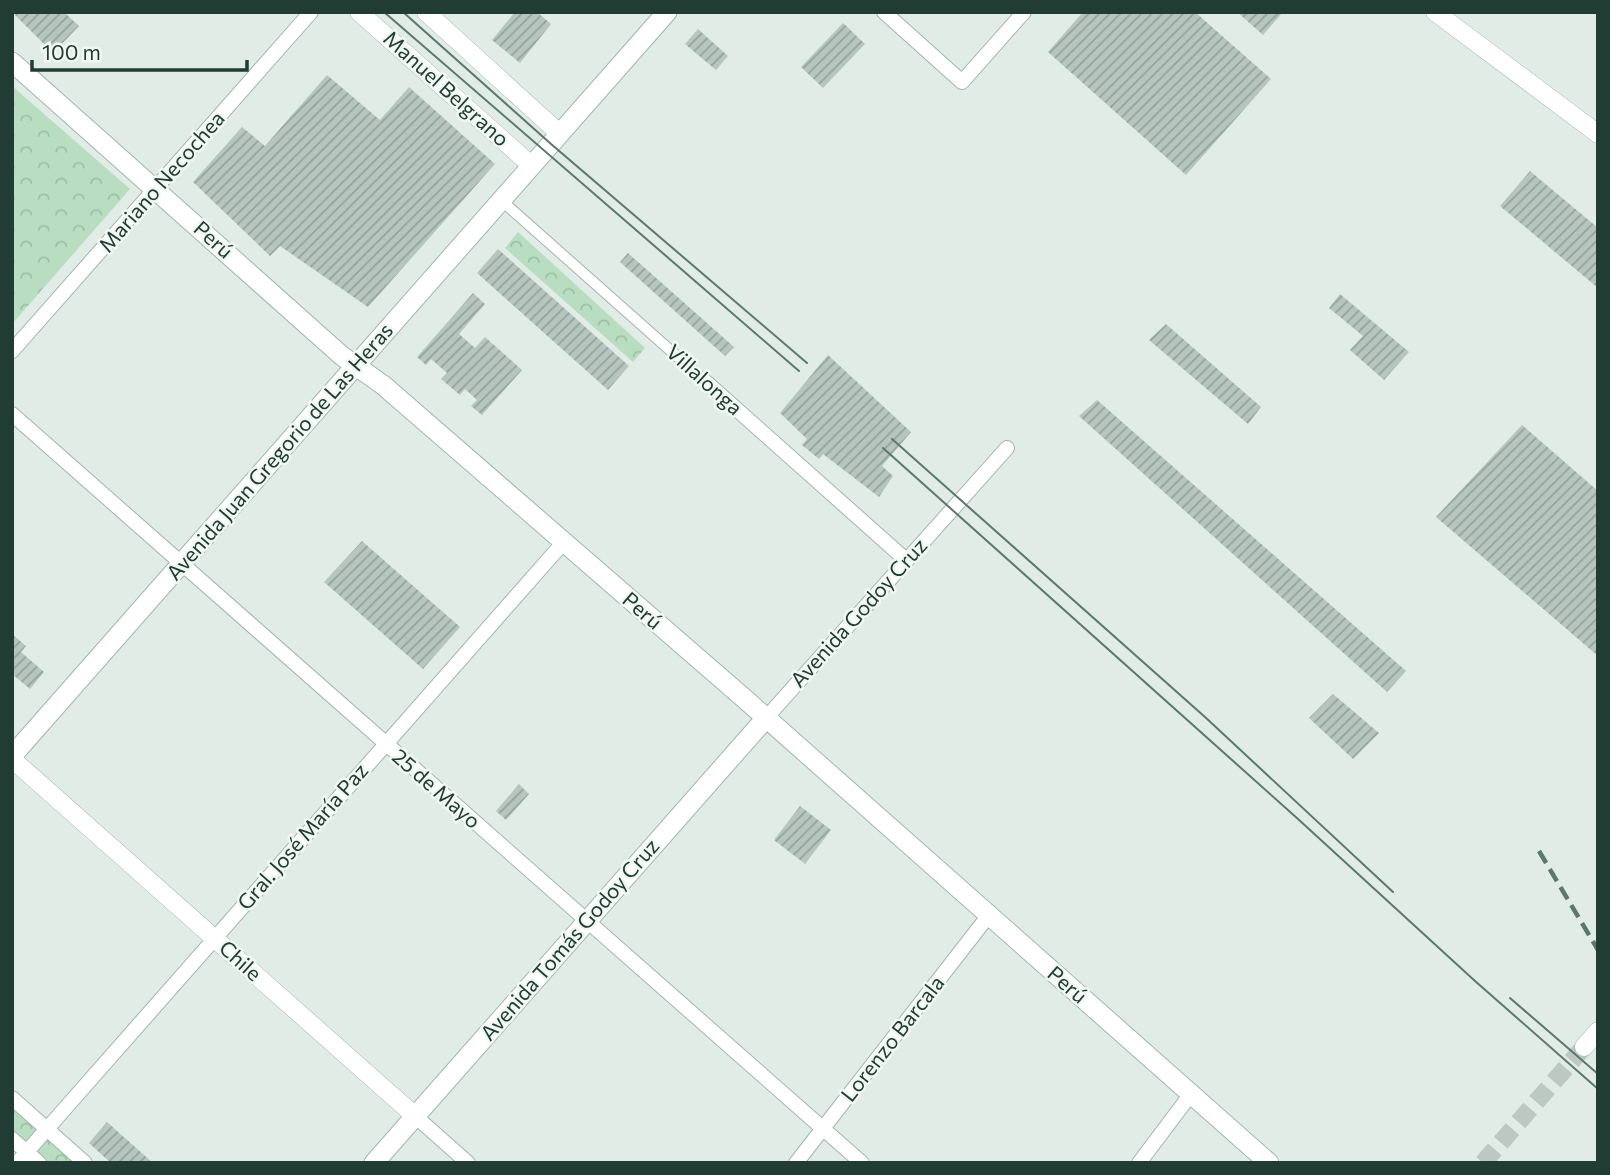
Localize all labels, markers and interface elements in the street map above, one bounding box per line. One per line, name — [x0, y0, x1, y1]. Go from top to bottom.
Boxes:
street label: Manuel Belgrano — [379, 25, 515, 151]
scale bar — [32, 28, 247, 72]
text: 100 m — [42, 39, 101, 64]
street label: Mariano Necochea — [93, 105, 229, 257]
street label: Perú — [189, 215, 239, 263]
street label: Avenida Juan Gregorio de Las Heras — [160, 317, 397, 585]
street label: Villalonga — [662, 338, 748, 419]
street label: Avenida Godoy Cruz — [784, 532, 931, 692]
street label: Perú — [618, 586, 668, 634]
street label: 25 de Mayo — [388, 743, 486, 833]
street label: Gral. José María Paz — [231, 758, 372, 914]
street label: Avenida Tomás Godoy Cruz — [474, 833, 663, 1045]
street label: Chile — [215, 934, 267, 985]
street label: Perú — [1043, 960, 1093, 1008]
street label: Lorenzo Barcala — [835, 970, 949, 1106]

